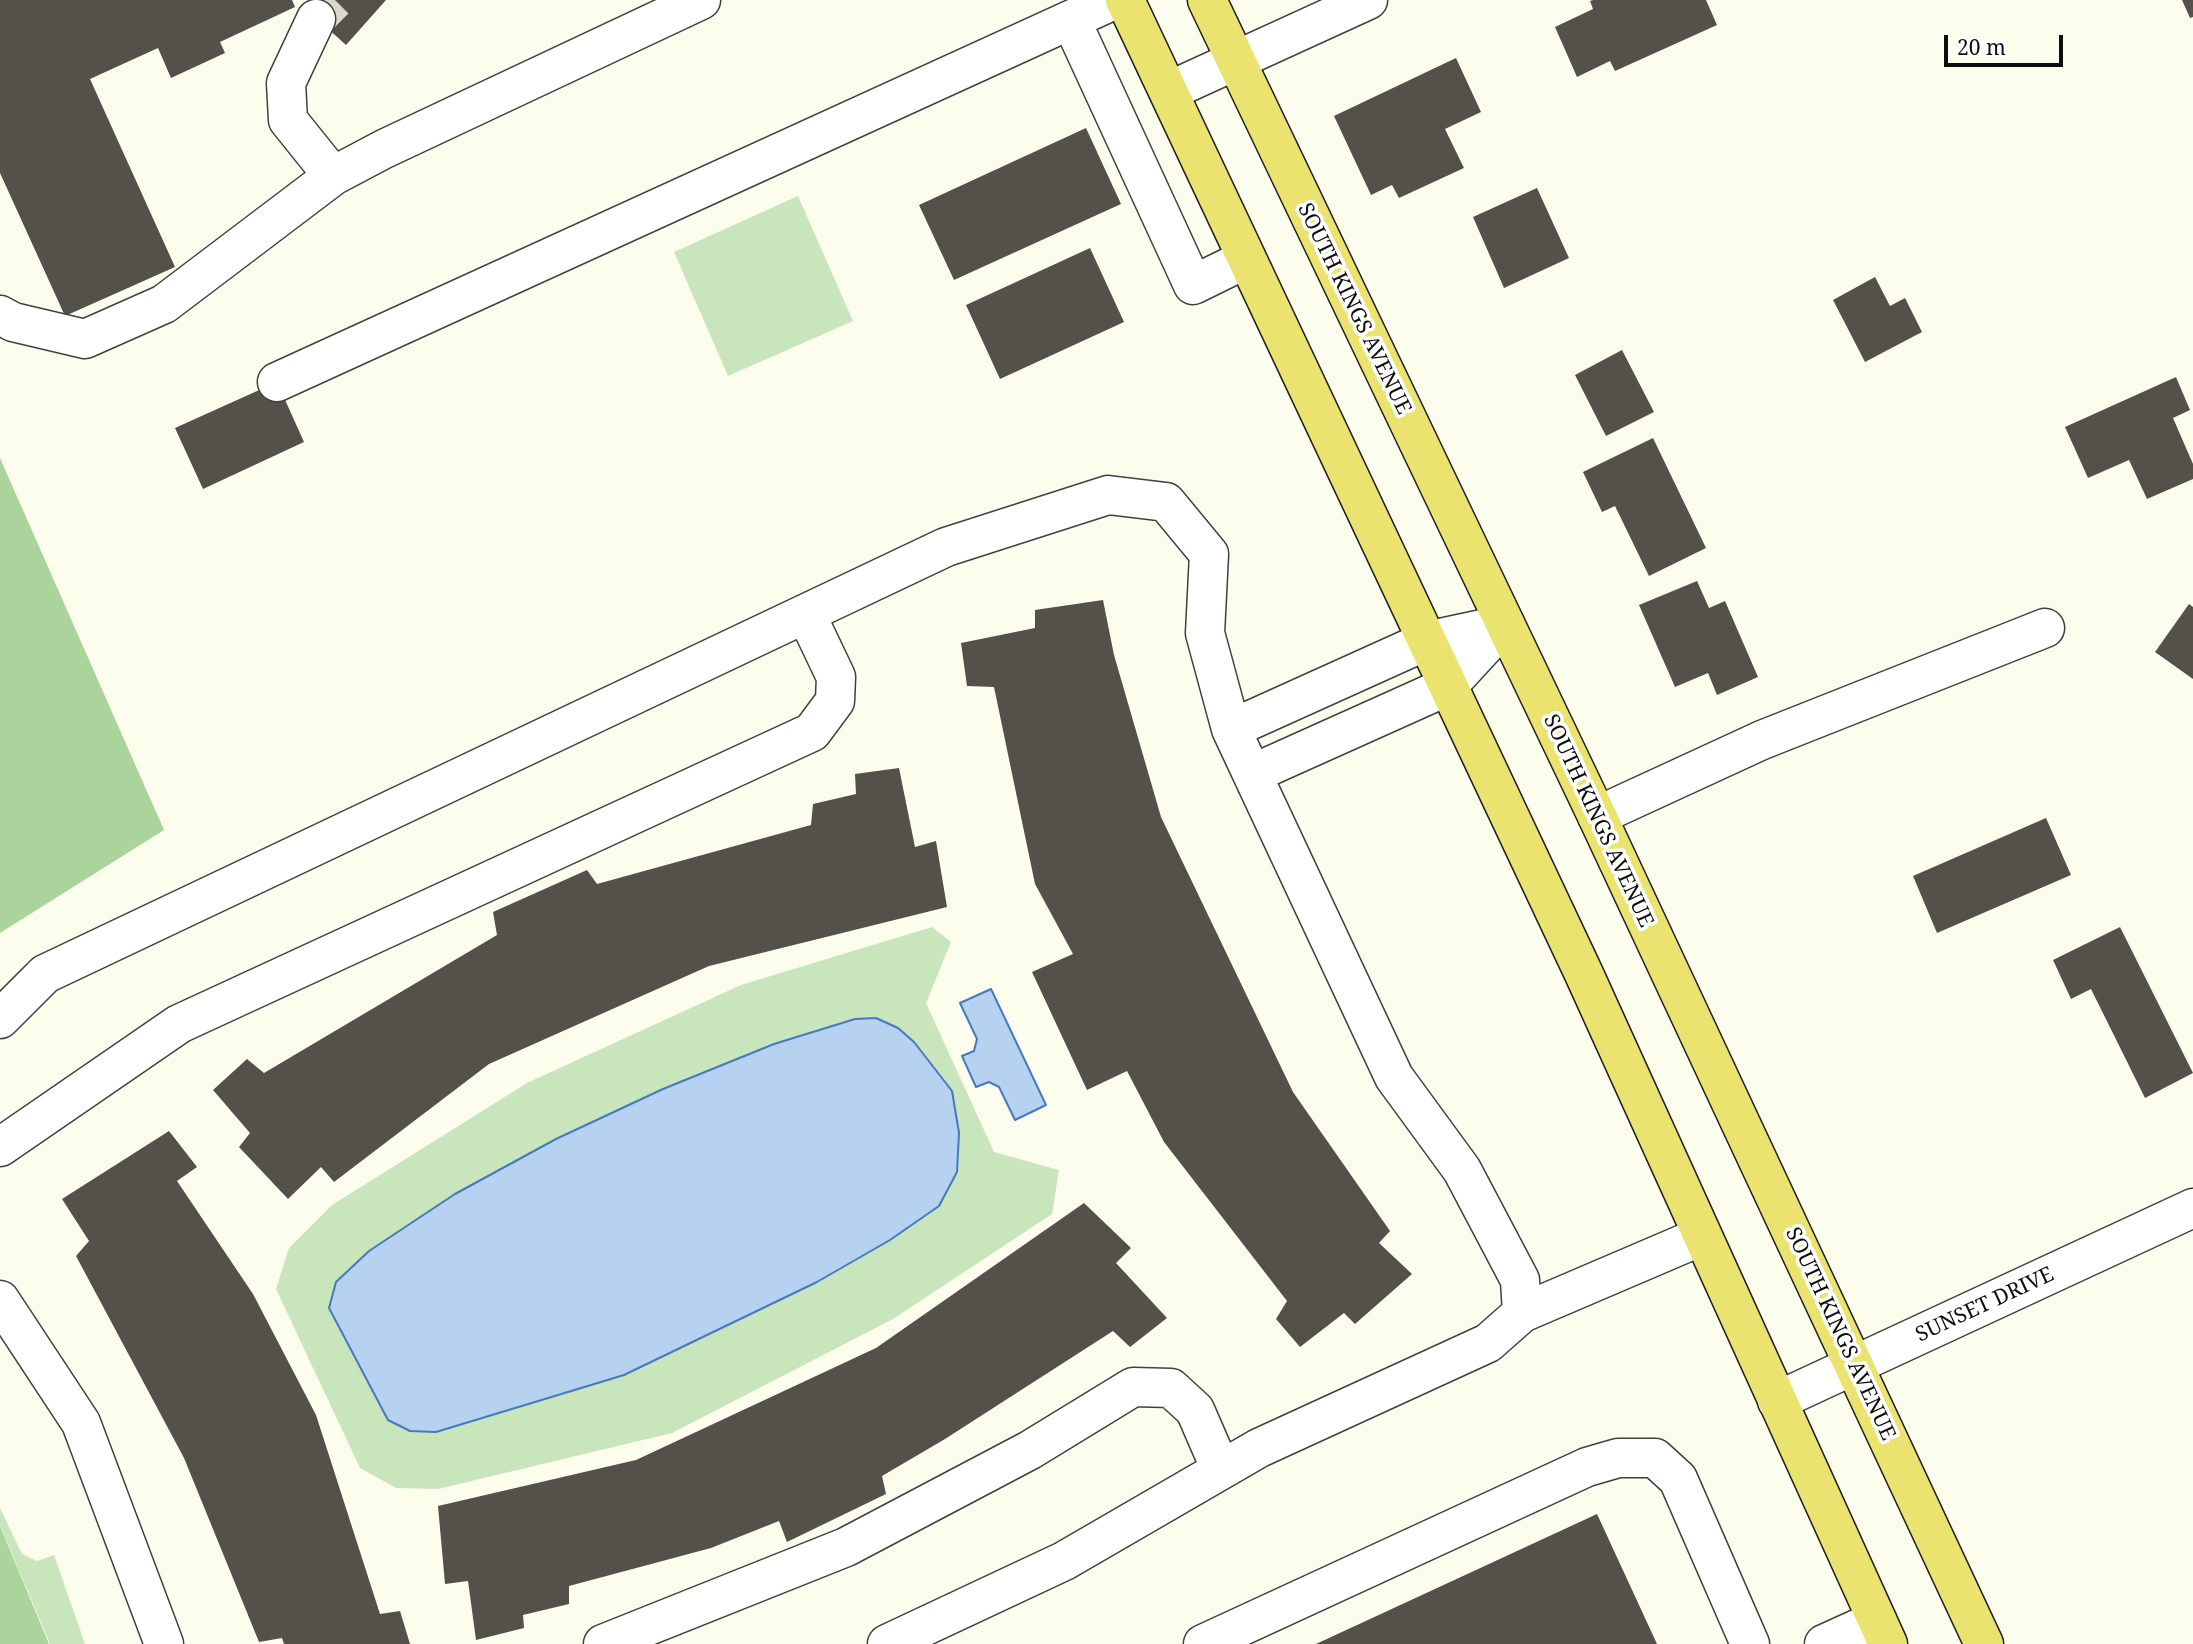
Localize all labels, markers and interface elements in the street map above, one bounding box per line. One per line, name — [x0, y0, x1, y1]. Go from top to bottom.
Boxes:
scale bar — [1948, 21, 2067, 65]
text: 20 m — [1957, 33, 2006, 61]
street label: SOUTH KINGS AVENUE — [1292, 199, 1416, 419]
street label: SOUTH KINGS AVENUE — [1538, 711, 1658, 931]
street label: SOUTH KINGS AVENUE — [1780, 1224, 1900, 1444]
street label: SUNSET DRIVE — [1912, 1262, 2058, 1348]

